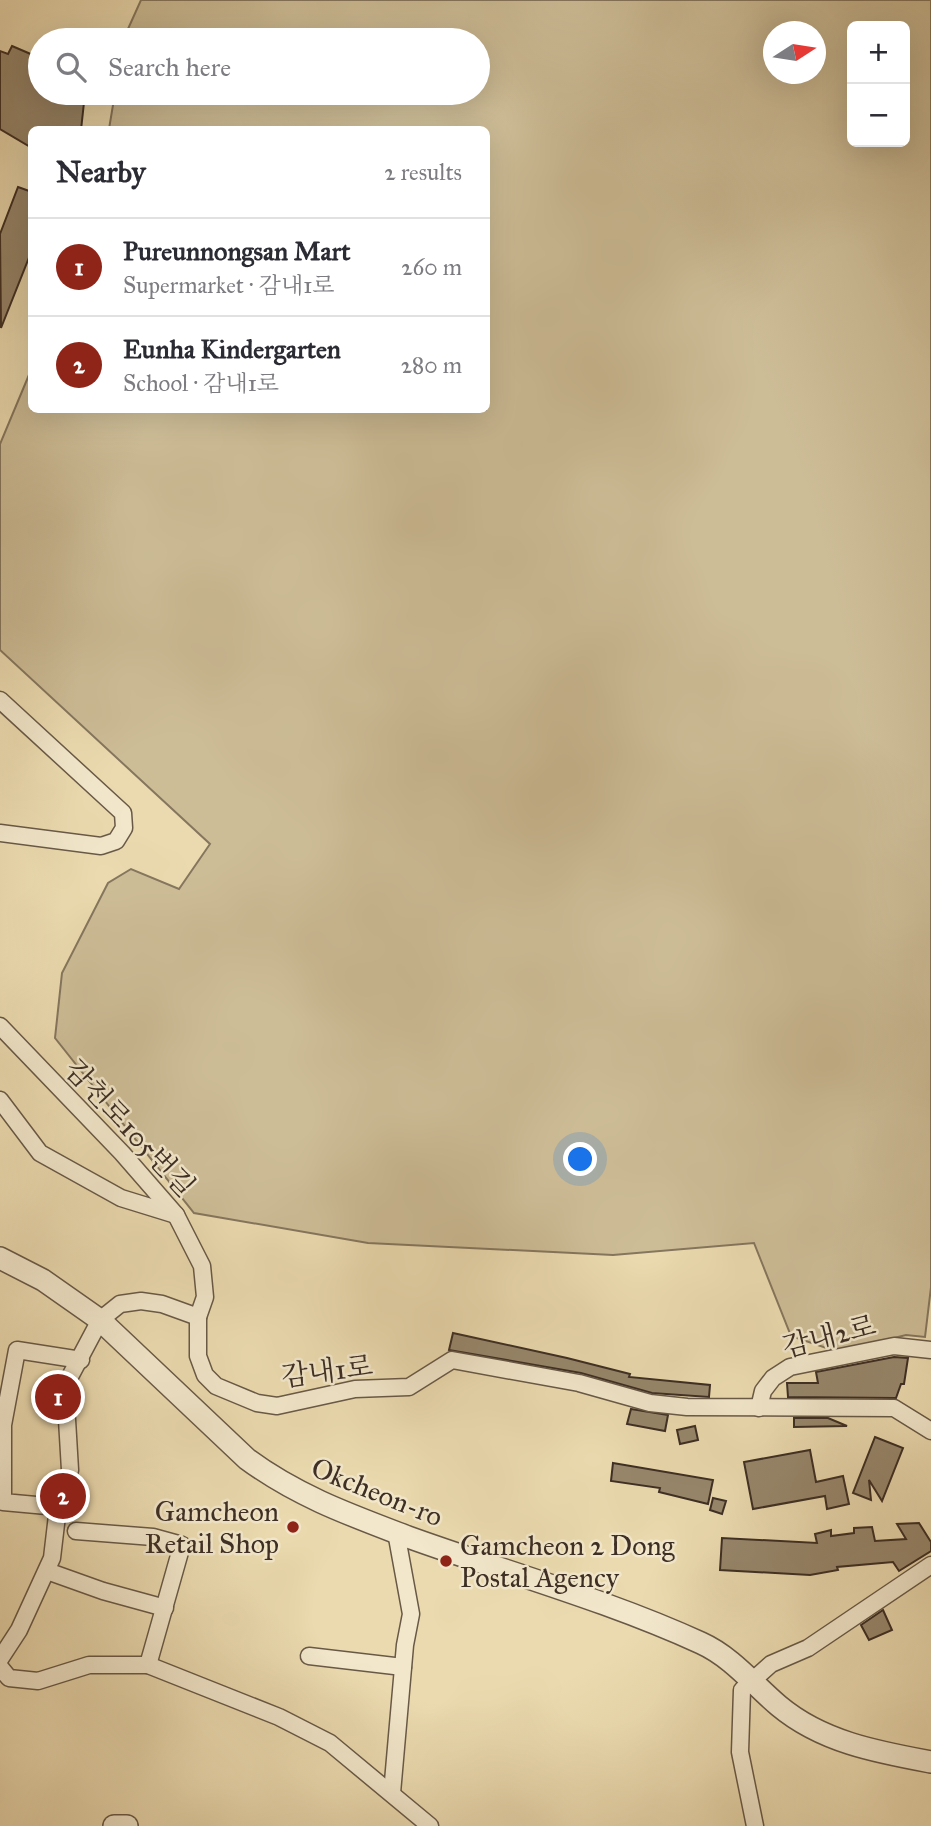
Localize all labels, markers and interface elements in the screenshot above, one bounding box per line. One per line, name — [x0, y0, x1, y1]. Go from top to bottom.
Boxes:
north arrow — [763, 21, 826, 84]
map controls — [847, 21, 910, 147]
button: + — [847, 21, 910, 84]
search box — [28, 28, 490, 105]
icon: search — [52, 48, 90, 86]
text: Search here — [108, 51, 231, 83]
button: − — [847, 84, 910, 147]
text: Nearby — [56, 154, 146, 190]
text: 2 results — [384, 158, 462, 186]
text: Pureunnongsan Mart — [123, 235, 350, 267]
text: 1 — [74, 253, 84, 281]
text: 260 m — [401, 253, 462, 281]
text: Supermarket · 감내1로 — [123, 271, 335, 299]
text: Eunha Kindergarten — [123, 333, 341, 365]
text: 2 — [73, 351, 85, 379]
text: 280 m — [401, 351, 462, 379]
text: School · 감내1로 — [123, 369, 279, 397]
street label: 감천로105번길 — [57, 1052, 203, 1204]
your location — [563, 1142, 597, 1176]
street label: 감내2로 — [779, 1308, 879, 1364]
street label: 감내1로 — [279, 1348, 375, 1394]
pin: 1 — [35, 1371, 81, 1423]
street label: Okcheon-ro — [306, 1450, 448, 1534]
pin: 2 — [40, 1470, 86, 1522]
place label: Gamcheon Retail Shop — [145, 1494, 279, 1561]
marker: Gamcheon Retail Shop — [285, 1519, 301, 1535]
place label: Gamcheon 2 Dong Postal Agency — [460, 1528, 676, 1595]
marker: Gamcheon 2 Dong Postal Agency — [438, 1553, 454, 1569]

